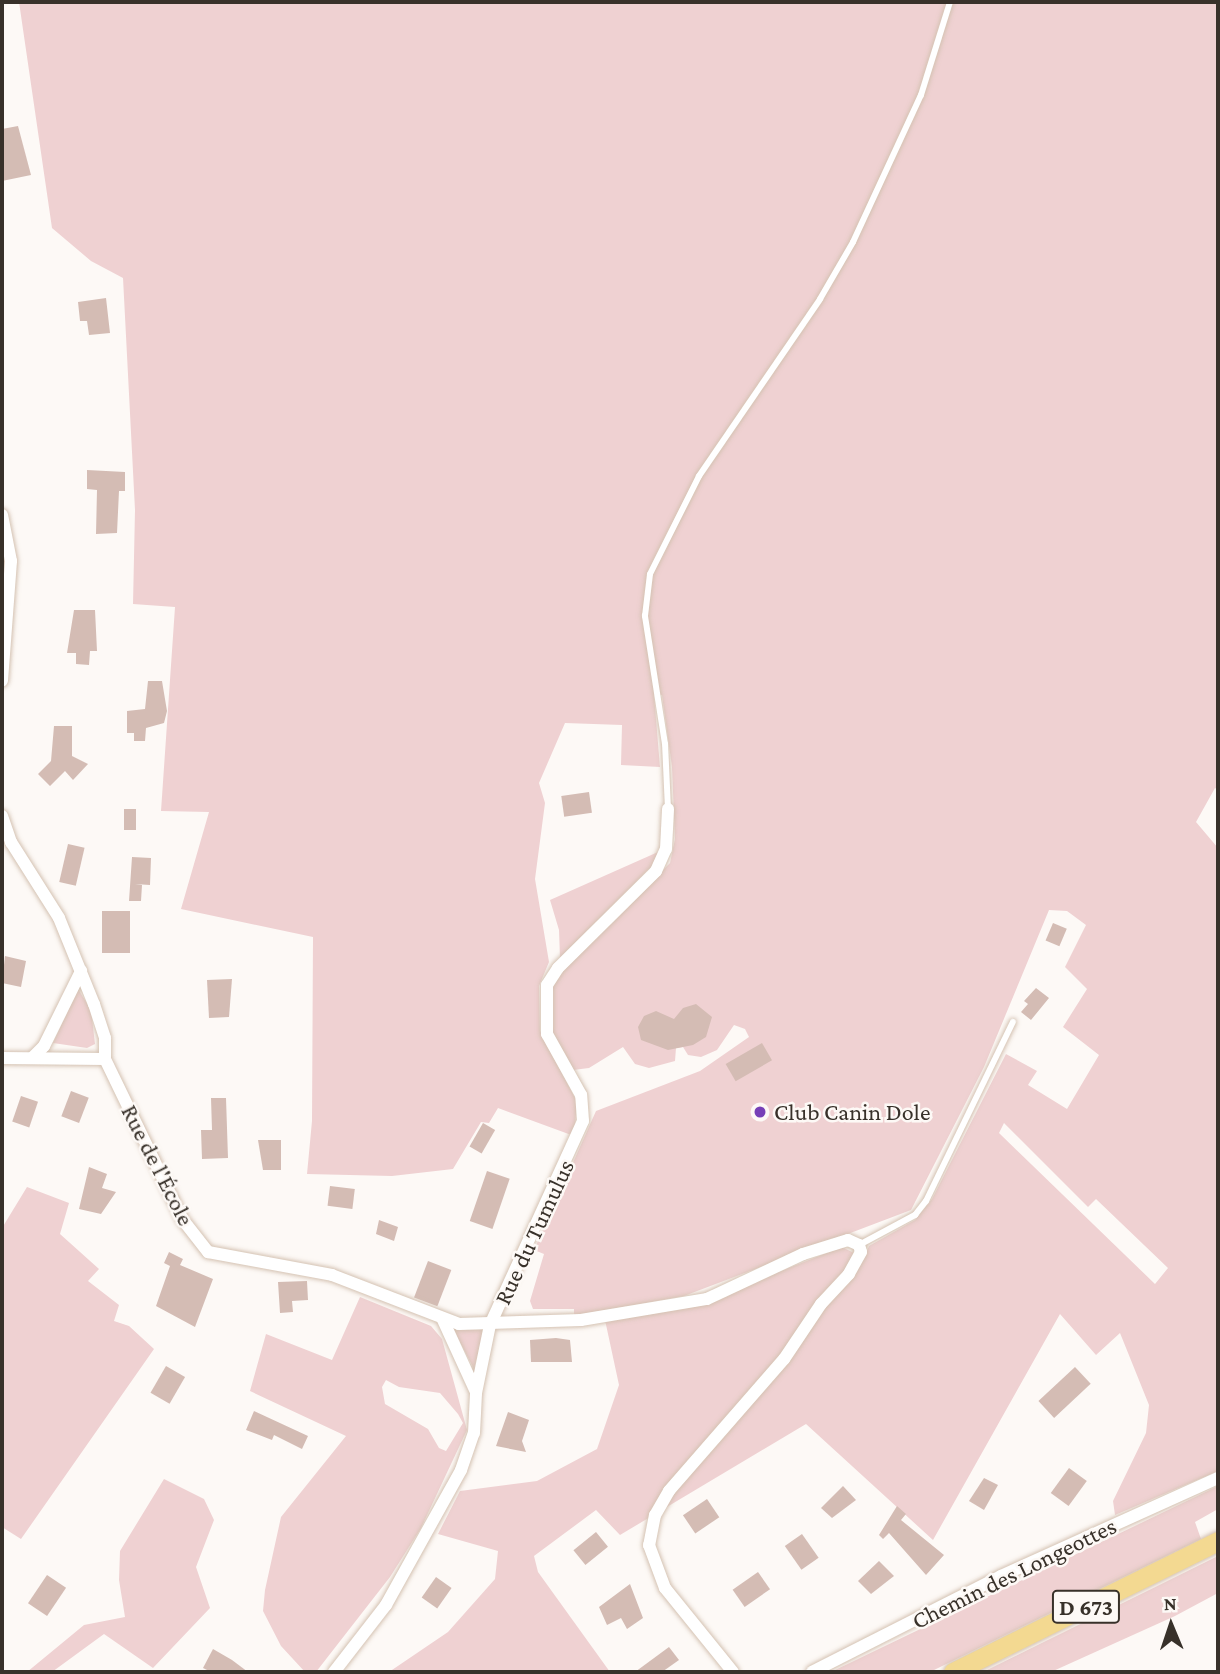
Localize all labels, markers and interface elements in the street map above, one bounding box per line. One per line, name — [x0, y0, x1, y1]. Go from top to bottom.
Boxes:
place label: Club Canin Dole — [774, 1098, 930, 1126]
street label: Rue de l'École — [115, 1100, 201, 1230]
marker: Club Canin Dole — [752, 1104, 768, 1120]
street label: Rue du Tumulus — [488, 1155, 580, 1309]
street label: Chemin des Longeottes — [907, 1511, 1121, 1635]
road number: D 673 — [1051, 1588, 1121, 1626]
north arrow — [1136, 1590, 1206, 1660]
text: N — [1163, 1593, 1177, 1614]

